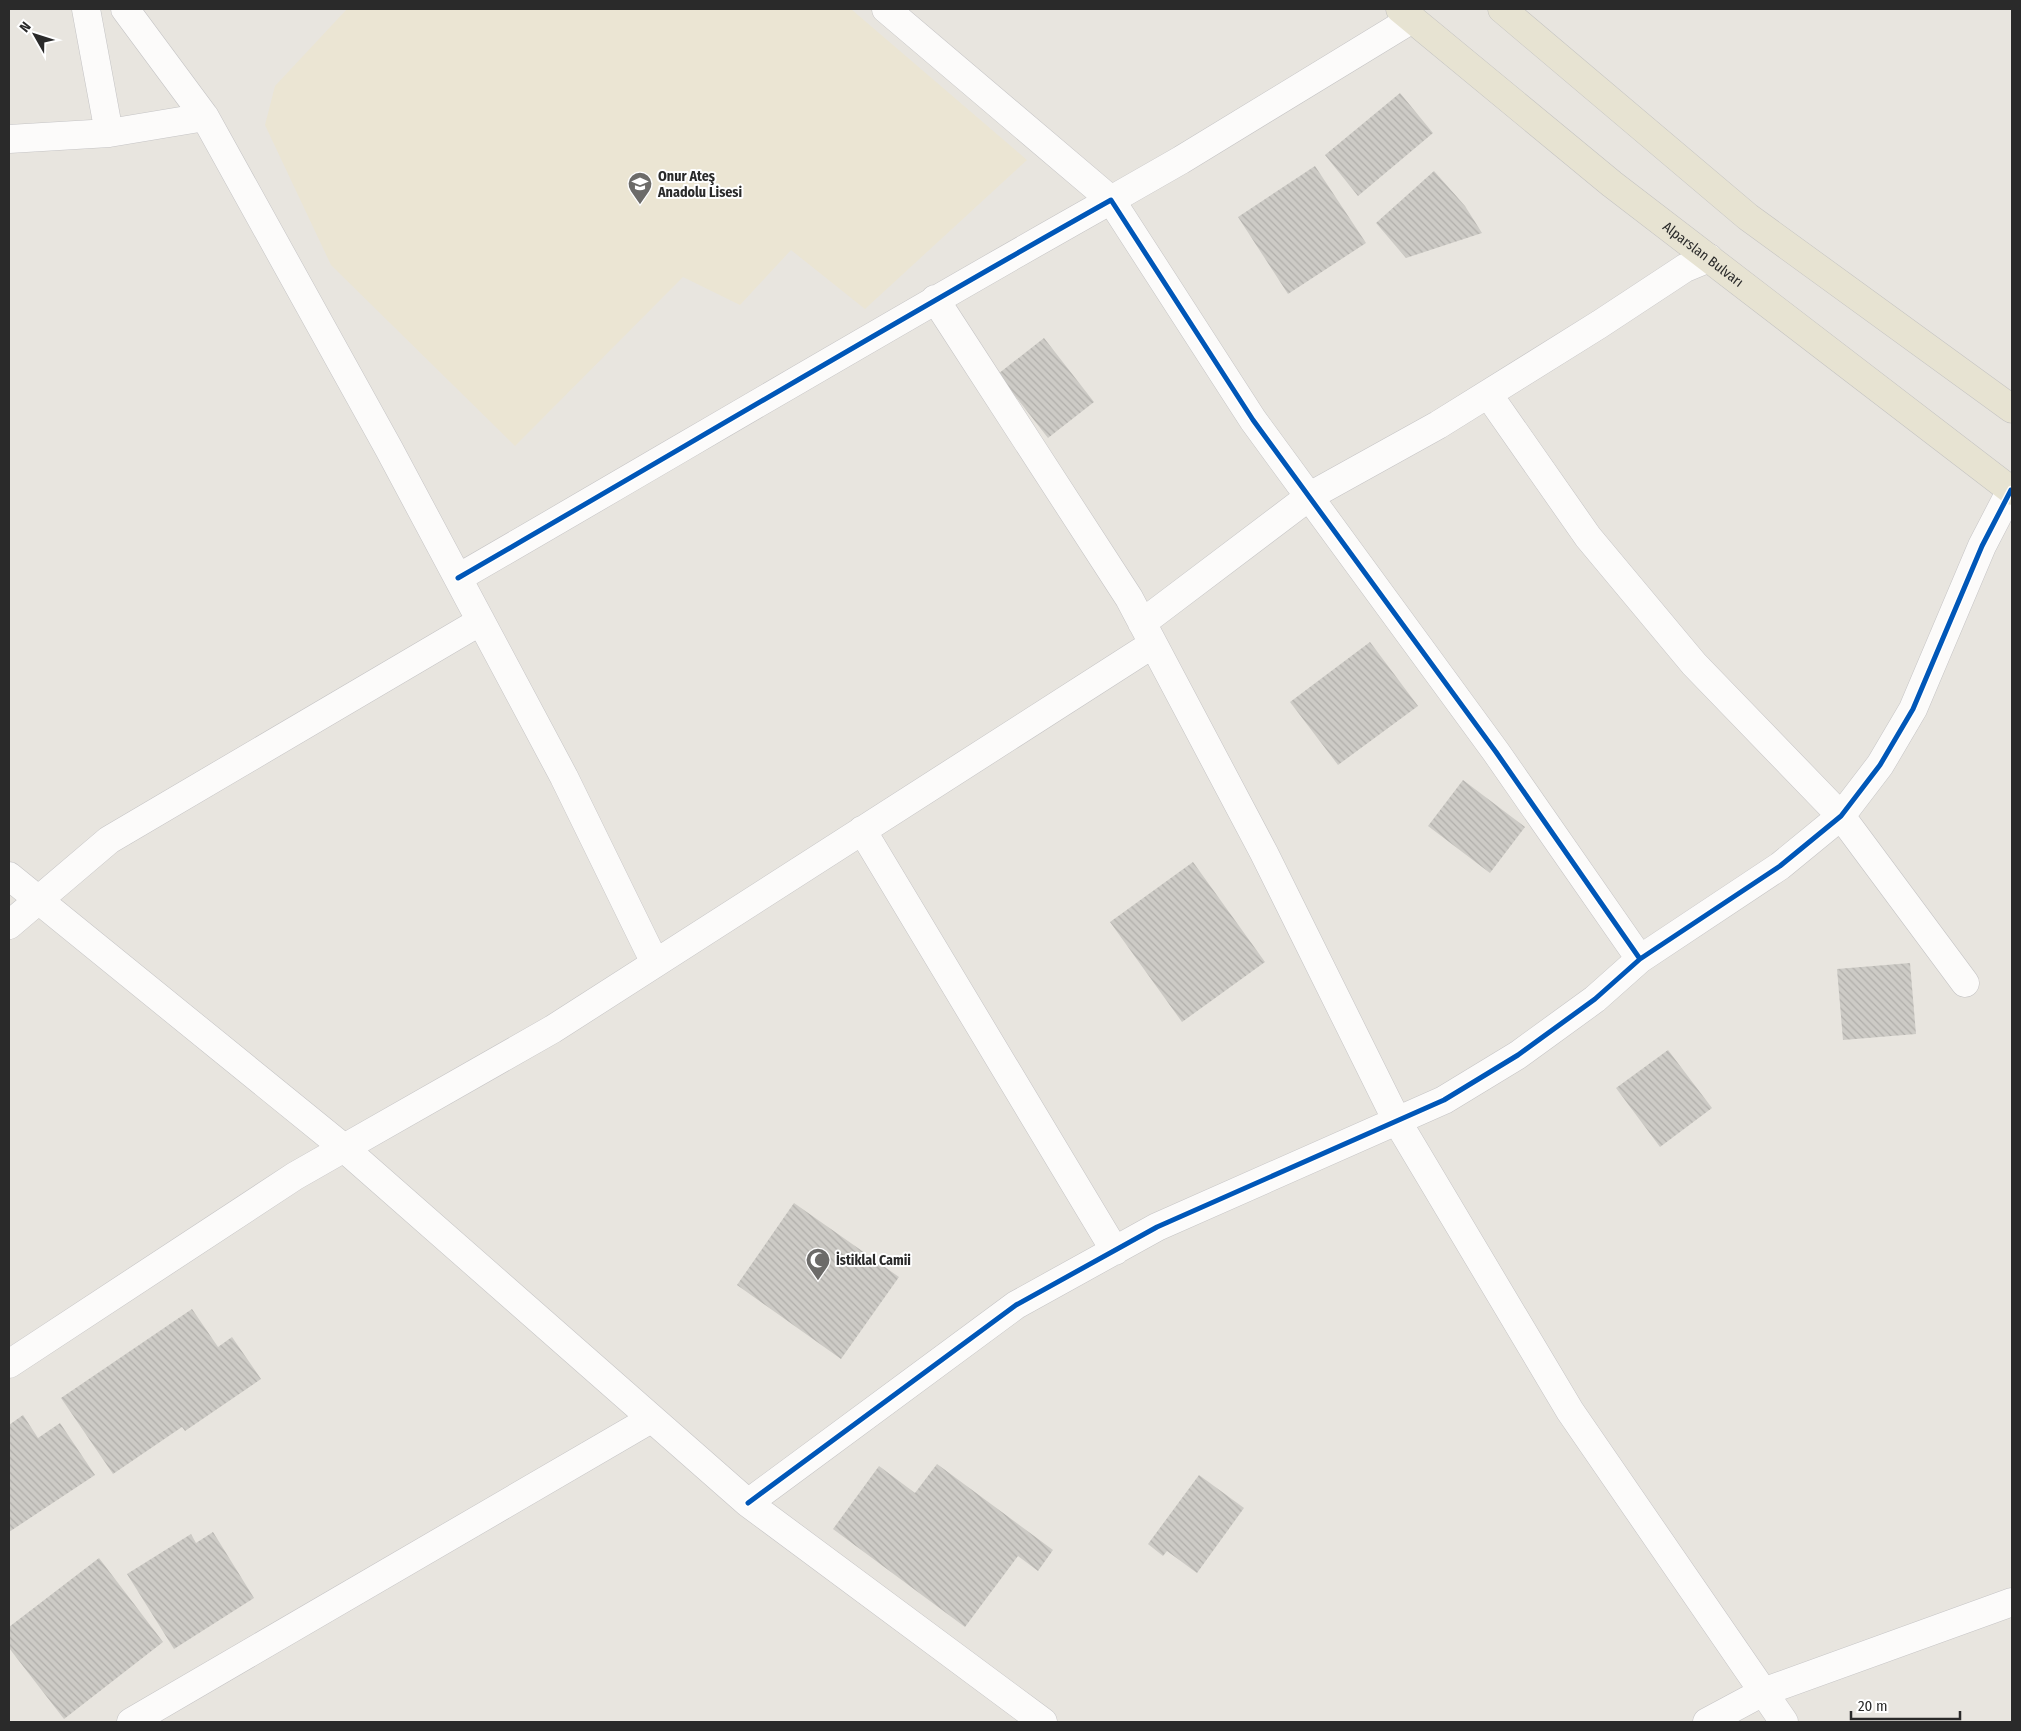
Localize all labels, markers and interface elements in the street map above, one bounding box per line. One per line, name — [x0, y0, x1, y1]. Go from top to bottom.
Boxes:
north arrow — [10, 10, 60, 60]
text: N — [16, 19, 35, 36]
place label: Onur Ateş Anadolu Lisesi — [657, 168, 742, 201]
school or university icon: Onur Ateş Anadolu Lisesi — [627, 171, 653, 205]
street label: Alparslan Bulvarı — [1659, 218, 1747, 291]
mosque icon: İstiklal Camii — [805, 1247, 831, 1281]
place label: İstiklal Camii — [836, 1251, 911, 1269]
scale bar — [1851, 1688, 1960, 1720]
text: 20 m — [1858, 1697, 1888, 1715]

